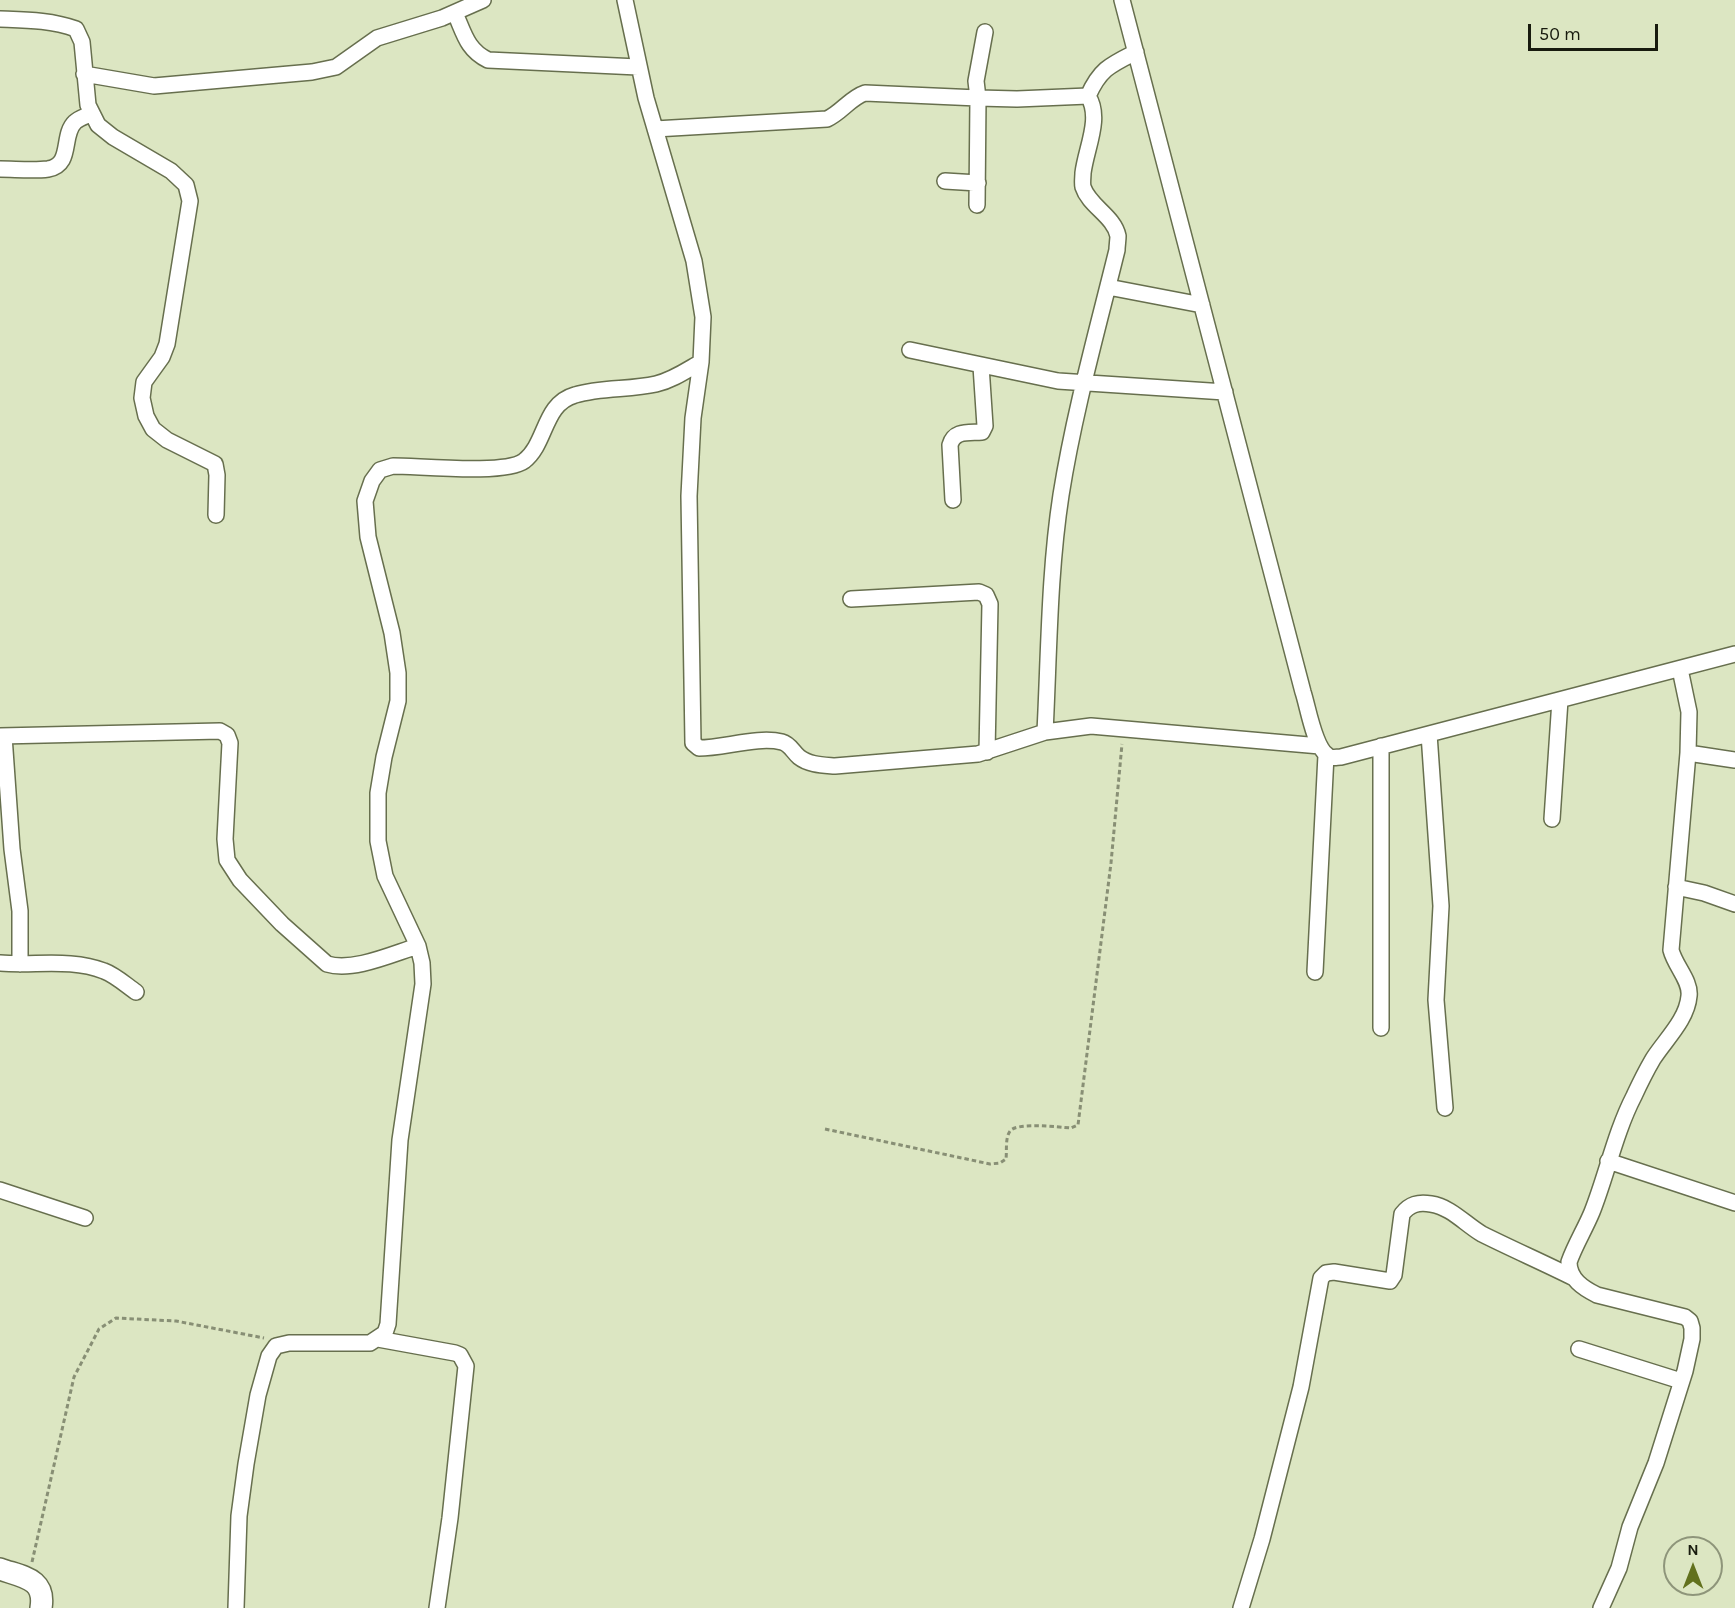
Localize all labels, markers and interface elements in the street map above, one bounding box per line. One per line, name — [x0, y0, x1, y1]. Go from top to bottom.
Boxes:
scale bar — [1531, 12, 1662, 50]
text: 50 m — [1539, 23, 1581, 45]
north arrow — [1663, 1536, 1723, 1596]
text: N — [1687, 1540, 1699, 1559]

